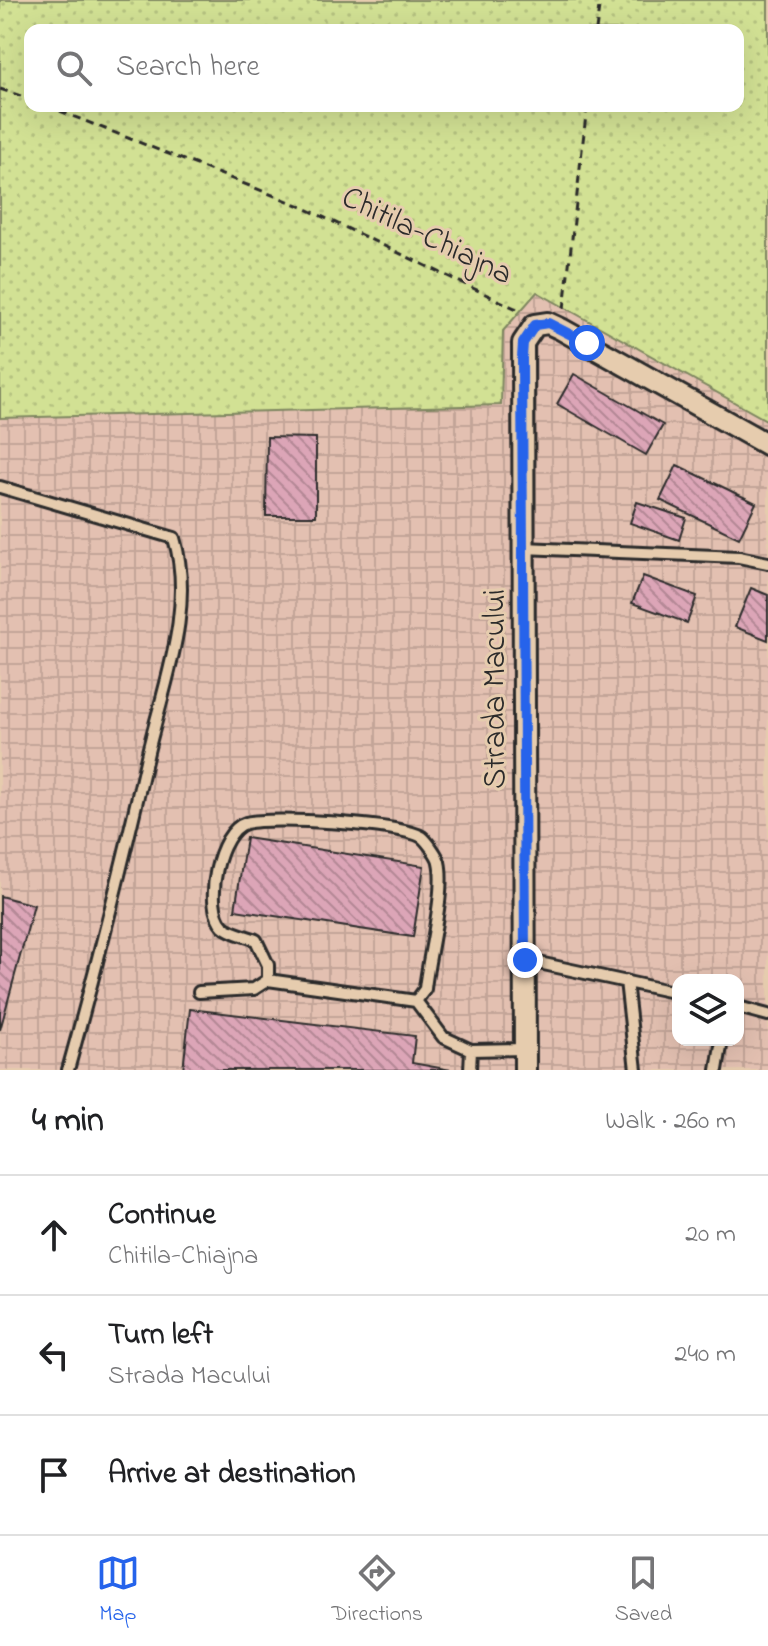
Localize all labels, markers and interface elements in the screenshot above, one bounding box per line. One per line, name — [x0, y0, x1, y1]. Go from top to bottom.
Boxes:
search box — [24, 24, 744, 112]
icon: search — [52, 46, 96, 90]
text: Search here — [116, 46, 260, 90]
street label: Chitila-Chiajna — [333, 175, 520, 299]
route start — [569, 325, 605, 361]
street label: Strada Macului — [473, 589, 520, 789]
route end — [507, 942, 543, 978]
map controls — [672, 974, 744, 1046]
button: layers — [672, 974, 744, 1046]
text: 4 min — [32, 1097, 104, 1147]
text: Walk · 260 m — [605, 1103, 736, 1141]
text: Continue — [108, 1194, 216, 1238]
icon: ahead — [32, 1213, 76, 1257]
text: 20 m — [685, 1216, 736, 1254]
text: Chitila-Chiajna — [108, 1238, 258, 1276]
text: Turn left — [108, 1314, 213, 1358]
icon: left — [32, 1333, 76, 1377]
text: 240 m — [674, 1336, 736, 1374]
text: Strada Macului — [108, 1358, 271, 1396]
icon: arrive — [32, 1453, 76, 1497]
text: Arrive at destination — [108, 1453, 356, 1497]
tab: Map — [96, 1551, 140, 1631]
tab: Directions — [332, 1551, 423, 1631]
tab: Saved — [615, 1551, 672, 1631]

